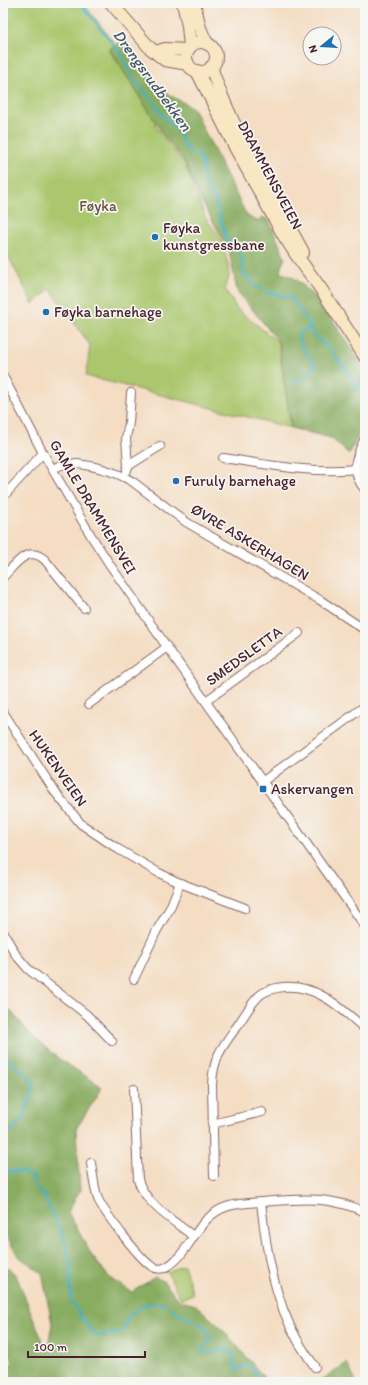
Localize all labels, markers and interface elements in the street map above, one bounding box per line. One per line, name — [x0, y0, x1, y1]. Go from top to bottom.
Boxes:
water label: Drengsrudbekken — [109, 26, 196, 135]
north arrow — [302, 26, 342, 66]
text: N — [306, 43, 320, 54]
street label: DRAMMENSVEIEN — [234, 118, 306, 232]
park label: Føyka — [79, 197, 117, 215]
place label: Føyka kunstgressbane — [163, 219, 265, 254]
marker: Føyka kunstgressbane — [150, 232, 160, 242]
place label: Føyka barnehage — [54, 303, 162, 321]
marker: Føyka barnehage — [41, 307, 51, 317]
street label: GAMLE DRAMMENSVEI — [46, 437, 140, 577]
place label: Furuly barnehage — [184, 472, 296, 490]
marker: Furuly barnehage — [171, 476, 181, 486]
street label: ØVRE ASKERHAGEN — [188, 500, 312, 584]
street label: SMEDSLETTA — [202, 622, 286, 690]
street label: HUKENVEIEN — [25, 726, 91, 810]
place label: Askervangen — [271, 780, 354, 798]
marker: Askervangen — [258, 784, 268, 794]
scale bar — [28, 1333, 145, 1359]
text: 100 m — [34, 1340, 67, 1354]

